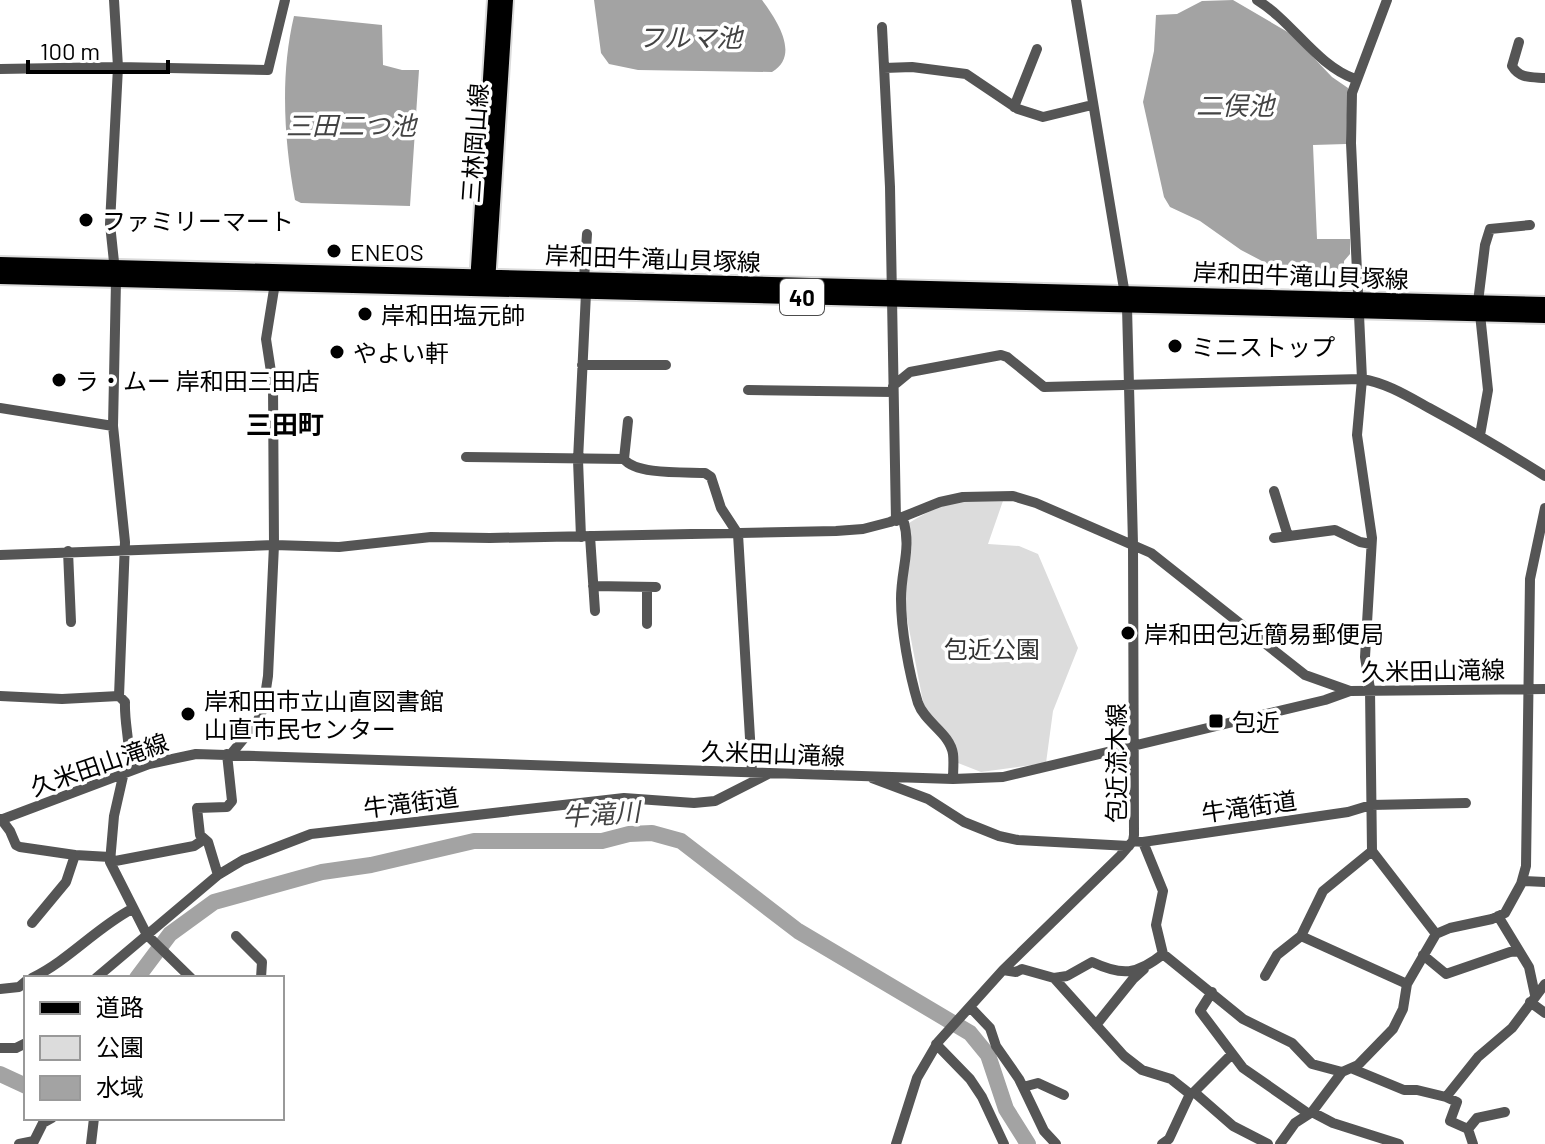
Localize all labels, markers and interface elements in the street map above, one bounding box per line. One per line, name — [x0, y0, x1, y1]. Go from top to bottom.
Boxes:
water label: フルマ池 — [638, 21, 745, 52]
scale bar — [28, 24, 168, 74]
text: 100 m — [40, 36, 100, 65]
street label: 三林岡山線 — [455, 82, 493, 204]
water label: 二俣池 — [1196, 89, 1277, 120]
water label: 三田二つ池 — [286, 109, 419, 140]
place label: ファミリーマート — [102, 206, 294, 235]
marker: ファミリーマート — [77, 211, 95, 229]
place label: ENEOS — [350, 237, 424, 266]
street label: 岸和田牛滝山貝塚線 — [545, 240, 761, 276]
marker: ENEOS — [325, 242, 343, 260]
street label: 岸和田牛滝山貝塚線 — [1193, 257, 1409, 293]
road number: 40 — [780, 279, 824, 315]
place label: 岸和田塩元帥 — [381, 300, 525, 329]
marker: 岸和田塩元帥 — [356, 305, 374, 323]
place label: ミニストップ — [1191, 332, 1335, 361]
marker: ミニストップ — [1166, 337, 1184, 355]
place label: やよい軒 — [353, 338, 449, 367]
marker: やよい軒 — [328, 343, 346, 361]
place label: ラ・ムー 岸和田三田店 — [75, 366, 320, 395]
marker: ラ・ムー 岸和田三田店 — [50, 371, 68, 389]
district label: 三田町 — [246, 408, 324, 439]
place label: 岸和田包近簡易郵便局 — [1144, 619, 1384, 648]
marker: 岸和田包近簡易郵便局 — [1119, 624, 1137, 642]
park label: 包近公園 — [944, 634, 1040, 663]
street label: 久米田山滝線 — [1361, 654, 1505, 686]
place label: 岸和田市立山直図書館 山直市民センター — [204, 686, 444, 743]
street label: 包近流木線 — [1101, 703, 1130, 823]
marker: 岸和田市立山直図書館 山直市民センター — [179, 705, 197, 723]
place label: 包近 — [1232, 707, 1280, 736]
marker: 包近 — [1207, 712, 1225, 730]
street label: 久米田山滝線 — [26, 727, 172, 801]
street label: 久米田山滝線 — [701, 736, 845, 770]
street label: 牛滝街道 — [362, 782, 460, 822]
street label: 牛滝街道 — [1199, 785, 1299, 827]
water label: 牛滝川 — [561, 795, 644, 831]
legend — [24, 976, 284, 1120]
text: 道路 — [96, 992, 144, 1021]
text: 公園 — [96, 1032, 144, 1061]
text: 水域 — [96, 1072, 144, 1101]

